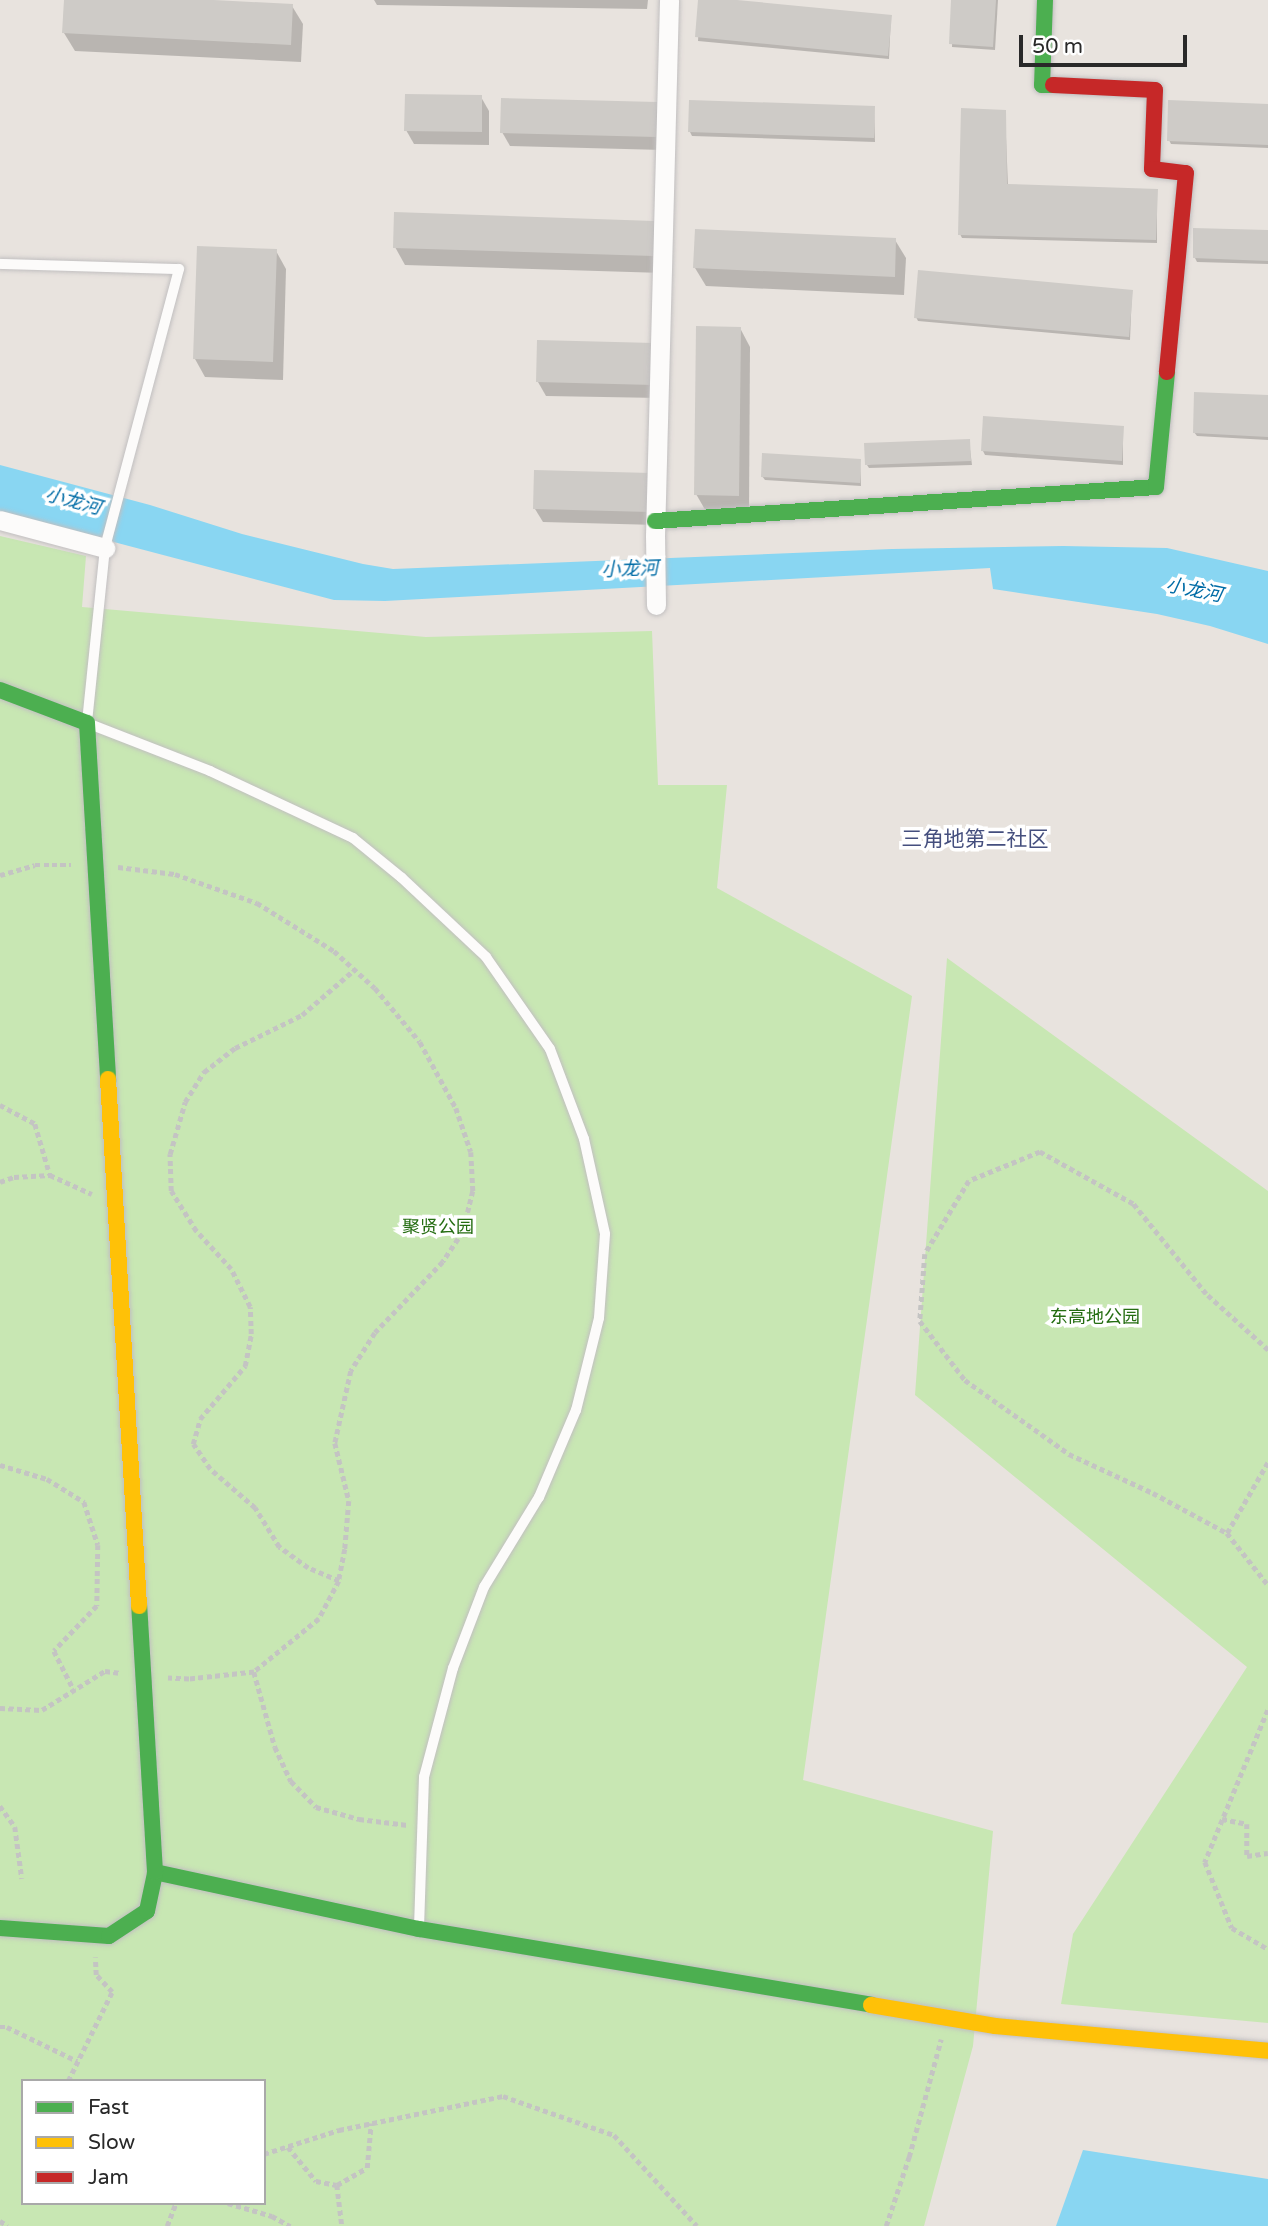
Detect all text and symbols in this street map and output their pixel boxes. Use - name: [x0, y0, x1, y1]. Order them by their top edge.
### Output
- scale bar: [1023, 21, 1191, 65]
- text: 50 m: [1032, 34, 1083, 59]
- water label: 小龙河: [43, 484, 103, 520]
- water label: 小龙河: [601, 558, 659, 582]
- water label: 小龙河: [1164, 574, 1224, 608]
- district label: 三角地第二社区: [902, 827, 1048, 853]
- park label: 聚贤公园: [402, 1216, 474, 1238]
- park label: 东高地公园: [1050, 1306, 1140, 1328]
- legend: [21, 2079, 266, 2205]
- text: Fast: [88, 2095, 129, 2120]
- text: Slow: [88, 2130, 135, 2155]
- text: Jam: [88, 2165, 129, 2190]

